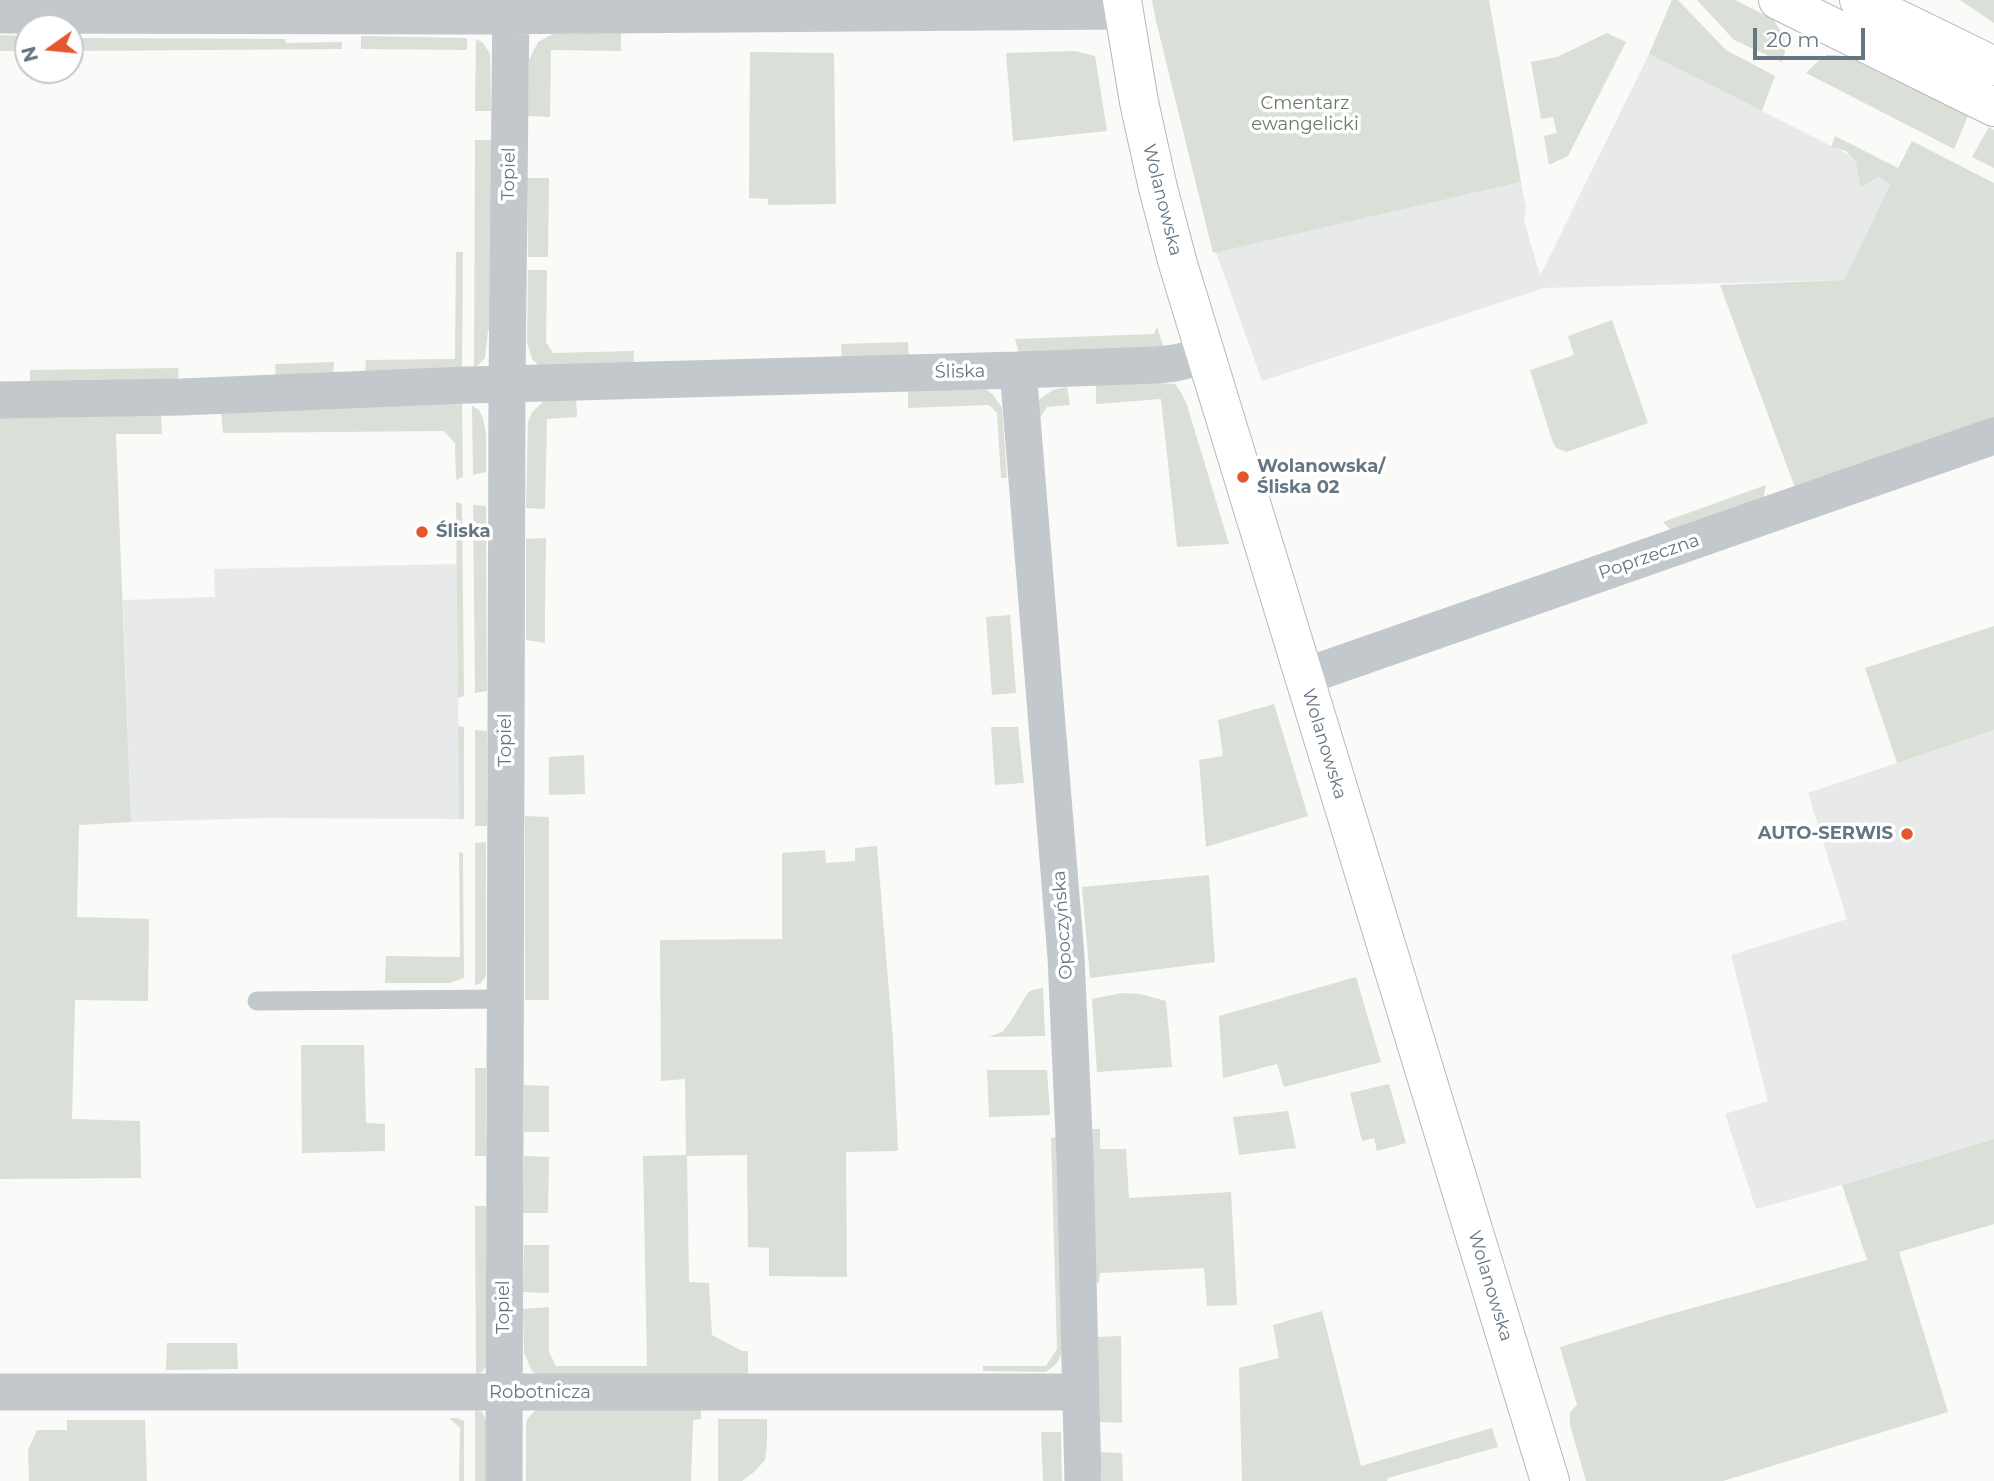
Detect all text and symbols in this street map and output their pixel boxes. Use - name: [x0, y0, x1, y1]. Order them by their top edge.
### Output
- north arrow: [14, 14, 84, 84]
- scale bar: [1756, 14, 1868, 58]
- text: 20 m: [1766, 27, 1820, 52]
- text: N: [17, 44, 43, 64]
- park label: Cmentarz ewangelicki: [1251, 93, 1359, 136]
- street label: Wolanowska: [1138, 142, 1186, 258]
- street label: Topiel: [498, 147, 520, 201]
- street label: Śliska: [934, 361, 986, 383]
- place label: Wolanowska/ Śliska 02: [1257, 456, 1385, 498]
- marker: Wolanowska/ Śliska 02: [1235, 469, 1251, 485]
- place label: Śliska: [436, 521, 491, 543]
- marker: Śliska: [414, 524, 430, 540]
- street label: Poprzeczna: [1596, 530, 1702, 584]
- street label: Wolanowska: [1297, 686, 1351, 802]
- street label: Topiel: [495, 713, 517, 767]
- place label: AUTO-SERWIS: [1758, 823, 1893, 845]
- marker: AUTO-SERWIS: [1899, 826, 1915, 842]
- street label: Opoczyńska: [1048, 870, 1078, 980]
- street label: Wolanowska: [1463, 1228, 1517, 1344]
- street label: Topiel: [493, 1280, 515, 1334]
- street label: Robotnicza: [489, 1382, 591, 1404]

